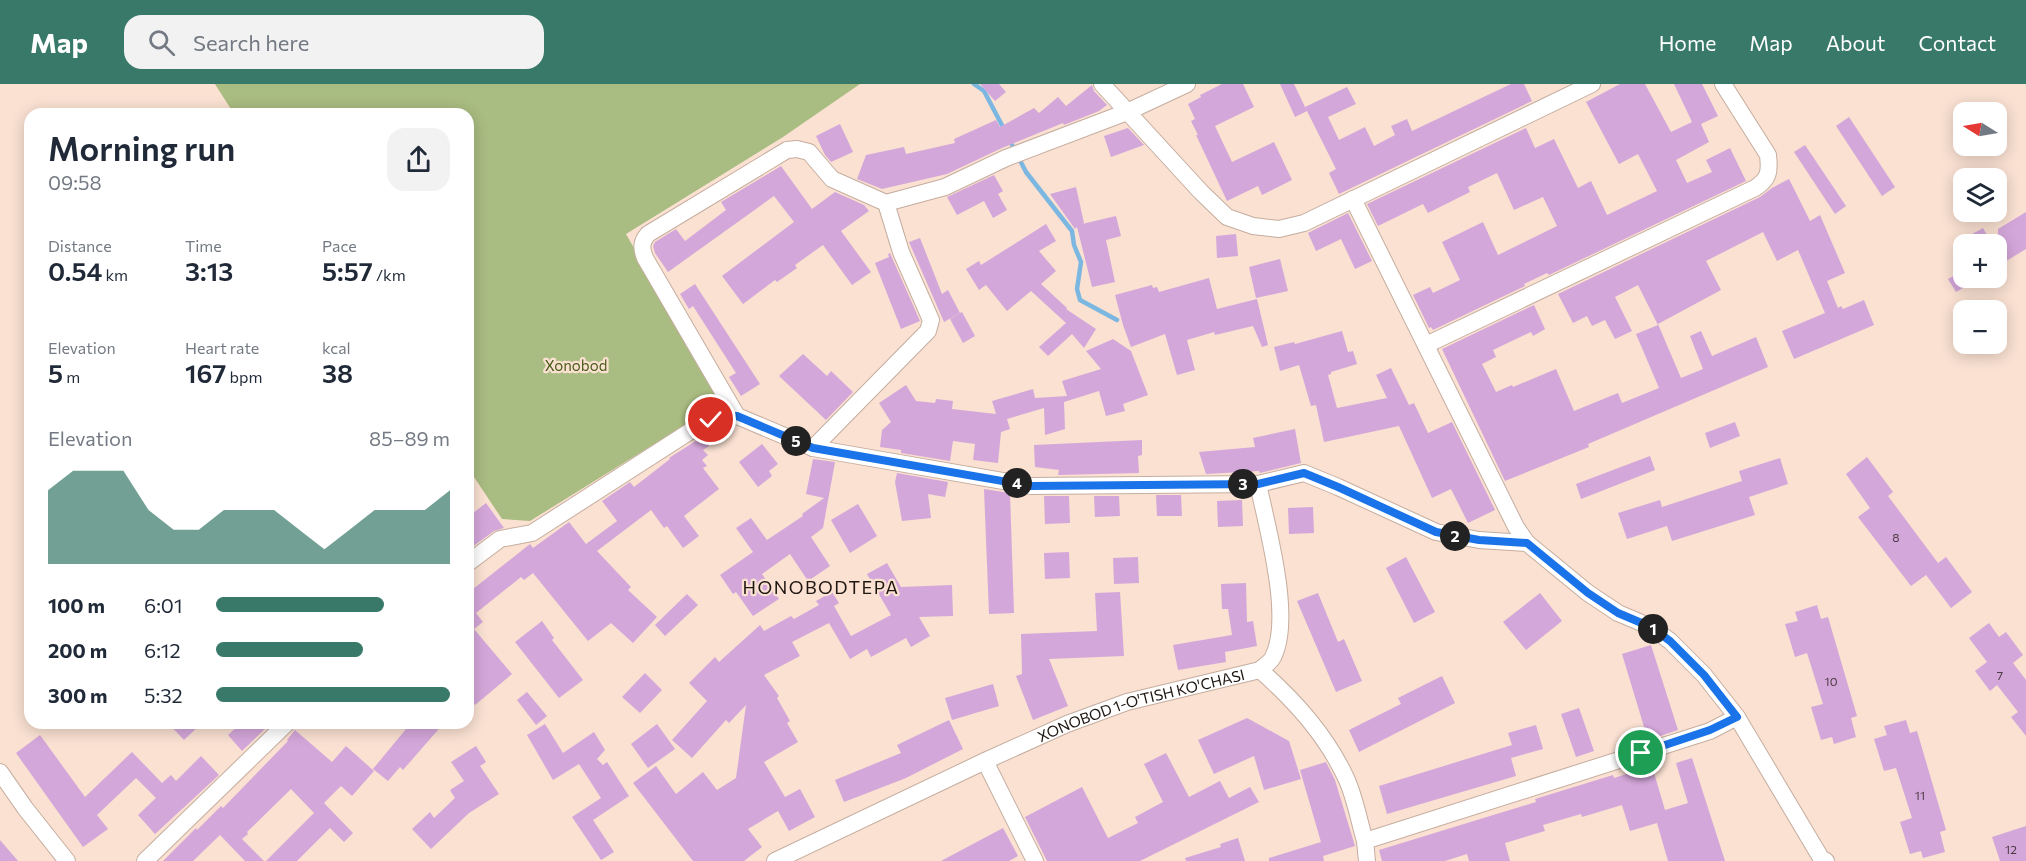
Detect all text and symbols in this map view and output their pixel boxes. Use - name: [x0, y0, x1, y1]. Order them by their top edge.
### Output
- search box: [124, 15, 544, 69]
- text: Map: [30, 25, 88, 59]
- icon: search: [145, 26, 178, 59]
- text: Search here: [193, 29, 309, 56]
- text: Home: [1659, 30, 1716, 55]
- text: Map: [1749, 30, 1793, 55]
- text: About: [1826, 30, 1885, 55]
- text: Contact: [1918, 30, 1996, 55]
- north arrow: [1953, 102, 2007, 156]
- map controls: [1953, 102, 2007, 354]
- text: Morning run: [48, 127, 235, 168]
- button: share: [387, 128, 450, 191]
- button: layers: [1953, 168, 2007, 222]
- text: 09:58: [48, 170, 102, 194]
- button: +: [1953, 234, 2007, 288]
- text: Distance: [48, 236, 112, 255]
- text: Time: [185, 236, 222, 255]
- text: Pace: [322, 236, 357, 255]
- text: 0.54: [48, 255, 102, 286]
- text: 3:13: [185, 255, 233, 286]
- text: 5:57: [322, 255, 373, 286]
- text: km: [102, 265, 128, 284]
- text: /km: [373, 265, 406, 284]
- button: −: [1953, 300, 2007, 354]
- text: Elevation: [48, 338, 116, 357]
- text: Heart rate: [185, 338, 259, 357]
- text: kcal: [322, 338, 351, 357]
- park label: Xonobod: [545, 356, 607, 374]
- text: 5: [48, 357, 63, 388]
- text: 167: [185, 357, 226, 388]
- text: 38: [322, 357, 353, 388]
- text: m: [63, 367, 80, 386]
- text: bpm: [226, 367, 262, 386]
- pin: [685, 394, 736, 445]
- icon: check: [694, 403, 727, 436]
- text: Elevation: [48, 426, 133, 450]
- text: 85–89 m: [369, 426, 450, 450]
- pin: 5: [781, 426, 811, 456]
- text: 5: [791, 431, 801, 450]
- pin: 4: [1002, 468, 1032, 498]
- pin: 3: [1228, 469, 1258, 499]
- text: 4: [1012, 473, 1022, 492]
- text: 3: [1238, 474, 1248, 493]
- pin: 2: [1440, 521, 1470, 551]
- text: 2: [1450, 526, 1460, 545]
- house number: 8: [1892, 530, 1900, 544]
- district label: HONOBODTEPA: [743, 576, 899, 598]
- text: 100 m: [48, 593, 105, 617]
- text: 6:01: [144, 593, 182, 617]
- pin: 1: [1638, 614, 1668, 644]
- text: 1: [1649, 619, 1657, 638]
- text: 200 m: [48, 638, 107, 662]
- text: 6:12: [144, 638, 181, 662]
- street label: XONOBOD 1-O'TISH KO'CHASI: [1035, 665, 1246, 745]
- house number: 7: [1997, 668, 2003, 682]
- house number: 10: [1825, 674, 1838, 688]
- text: 300 m: [48, 683, 108, 707]
- text: 5:32: [144, 683, 183, 707]
- pin: [1615, 727, 1666, 778]
- icon: arrive: [1624, 736, 1657, 769]
- house number: 11: [1915, 788, 1925, 802]
- house number: 12: [2005, 842, 2017, 856]

